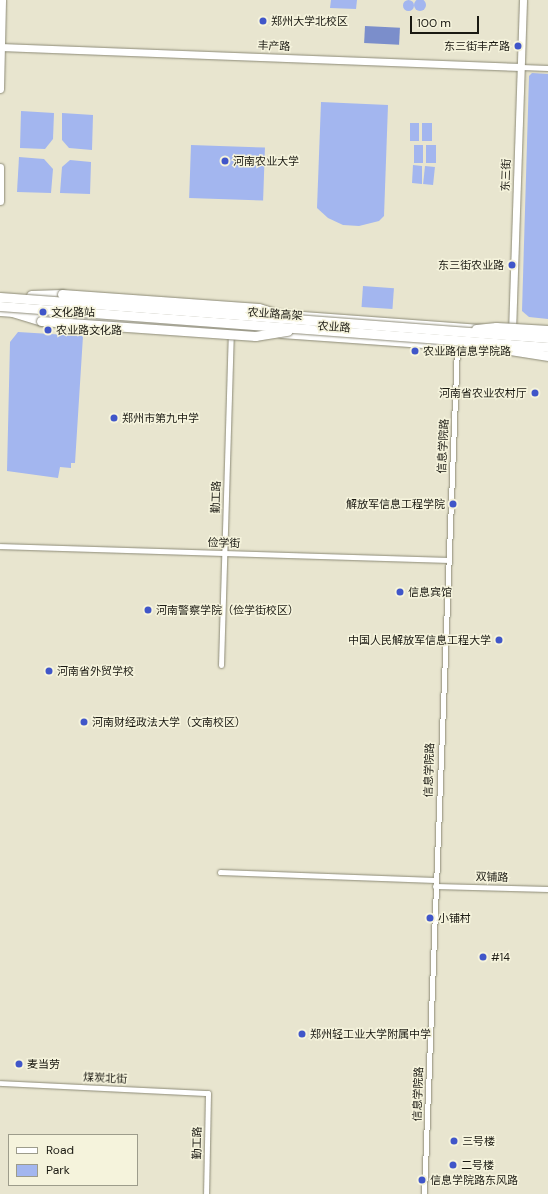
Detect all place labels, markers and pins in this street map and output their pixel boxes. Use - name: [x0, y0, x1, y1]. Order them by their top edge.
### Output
- place label: 郑州大学北校区: [271, 14, 348, 28]
- marker: 郑州大学北校区: [258, 16, 268, 26]
- place label: 东三街丰产路: [444, 39, 510, 53]
- marker: 东三街丰产路: [513, 41, 523, 51]
- place label: 河南农业大学: [233, 154, 299, 168]
- marker: 河南农业大学: [220, 156, 230, 166]
- place label: 东三街农业路: [438, 258, 504, 272]
- marker: 东三街农业路: [507, 260, 517, 270]
- place label: 文化路站: [51, 305, 95, 319]
- marker: 文化路站: [38, 307, 48, 317]
- place label: 农业路文化路: [56, 323, 122, 337]
- marker: 农业路文化路: [43, 325, 53, 335]
- place label: 农业路信息学院路: [423, 344, 511, 358]
- marker: 农业路信息学院路: [410, 346, 420, 356]
- place label: 河南省农业农村厅: [439, 386, 527, 400]
- marker: 河南省农业农村厅: [530, 388, 540, 398]
- place label: 郑州市第九中学: [122, 411, 199, 425]
- marker: 郑州市第九中学: [109, 413, 119, 423]
- place label: 解放军信息工程学院: [346, 497, 445, 511]
- marker: 解放军信息工程学院: [448, 499, 458, 509]
- place label: 信息宾馆: [408, 585, 452, 599]
- marker: 信息宾馆: [395, 587, 405, 597]
- place label: 河南警察学院（俭学街校区）: [156, 603, 299, 617]
- marker: 河南警察学院（俭学街校区）: [143, 605, 153, 615]
- place label: 中国人民解放军信息工程大学: [348, 633, 491, 647]
- marker: 中国人民解放军信息工程大学: [494, 635, 504, 645]
- place label: 河南省外贸学校: [57, 664, 134, 678]
- marker: 河南省外贸学校: [44, 666, 54, 676]
- place label: 河南财经政法大学（文南校区）: [92, 715, 246, 729]
- marker: 河南财经政法大学（文南校区）: [79, 717, 89, 727]
- place label: 小铺村: [438, 911, 471, 925]
- marker: 小铺村: [425, 913, 435, 923]
- place label: #14: [491, 950, 510, 964]
- marker: #14: [478, 952, 488, 962]
- place label: 郑州轻工业大学附属中学: [310, 1027, 431, 1041]
- marker: 郑州轻工业大学附属中学: [297, 1029, 307, 1039]
- place label: 麦当劳: [27, 1057, 60, 1071]
- marker: 麦当劳: [14, 1059, 24, 1069]
- place label: 三号楼: [462, 1134, 495, 1148]
- marker: 三号楼: [449, 1136, 459, 1146]
- place label: 二号楼: [461, 1158, 494, 1172]
- marker: 二号楼: [448, 1160, 458, 1170]
- place label: 信息学院路东风路: [430, 1173, 518, 1187]
- marker: 信息学院路东风路: [417, 1175, 427, 1185]

